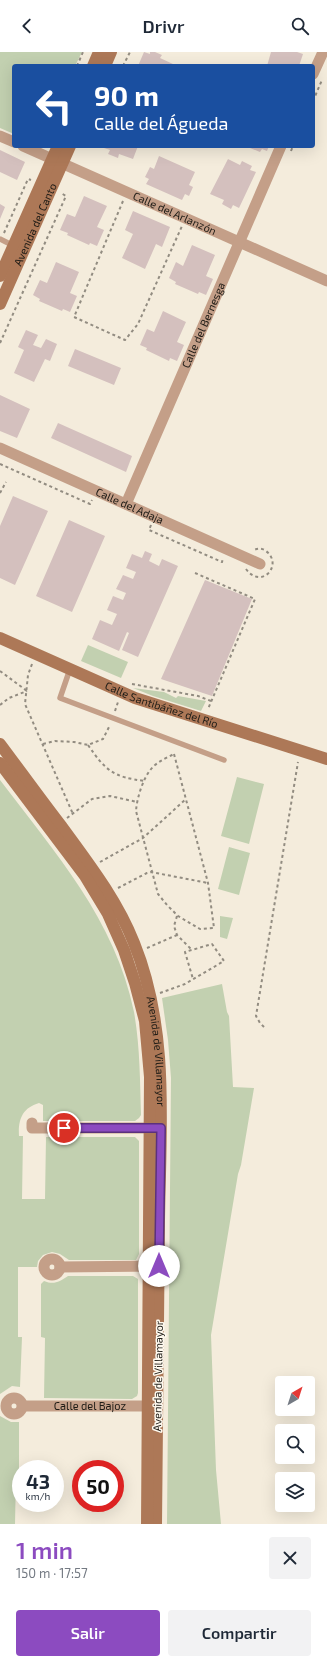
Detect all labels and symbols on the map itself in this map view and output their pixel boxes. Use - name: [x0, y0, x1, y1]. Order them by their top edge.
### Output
- street label: Avenida del Canto: [11, 181, 59, 268]
- street label: Calle del Arlanzón: [131, 189, 219, 237]
- street label: Calle del Bernesga: [179, 280, 227, 370]
- street label: Calle del Adaja: [94, 485, 166, 526]
- street label: Calle Santibáñez del Río: [103, 678, 220, 730]
- street label: Avenida de Villamayor: [145, 995, 168, 1107]
- pin: [47, 1111, 81, 1145]
- position arrow: [138, 1245, 180, 1287]
- street label: Avenida de Villamayor: [150, 1320, 165, 1431]
- north arrow: [275, 1376, 315, 1416]
- street label: Calle del Bajoz: [54, 1399, 127, 1413]
- speed limit sign: 50: [72, 1460, 124, 1512]

